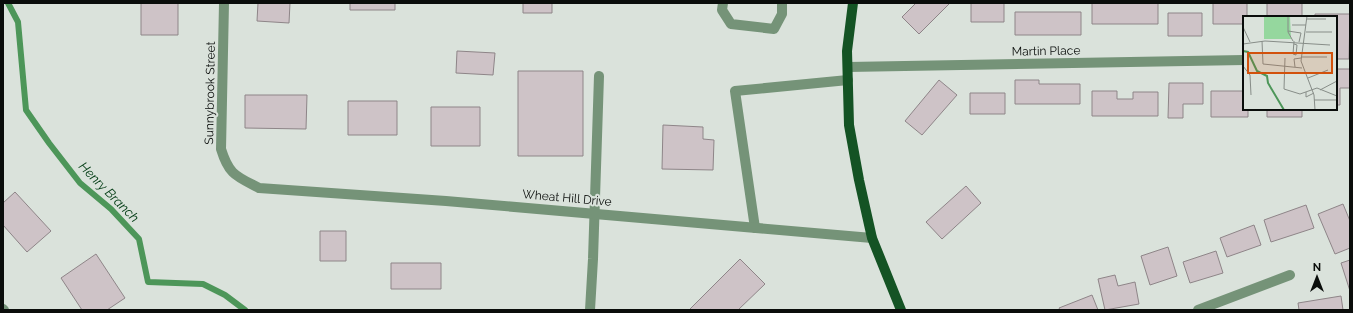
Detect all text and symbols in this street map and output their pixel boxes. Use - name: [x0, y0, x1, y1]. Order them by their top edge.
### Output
- inset map: [1243, 16, 1337, 110]
- street label: Sunnybrook Street: [202, 41, 218, 145]
- street label: Martin Place: [1012, 43, 1080, 59]
- water label: Henry Branch: [76, 159, 142, 225]
- street label: Wheat Hill Drive: [522, 187, 612, 209]
- north arrow: [1297, 257, 1337, 297]
- text: N: [1313, 261, 1321, 274]

